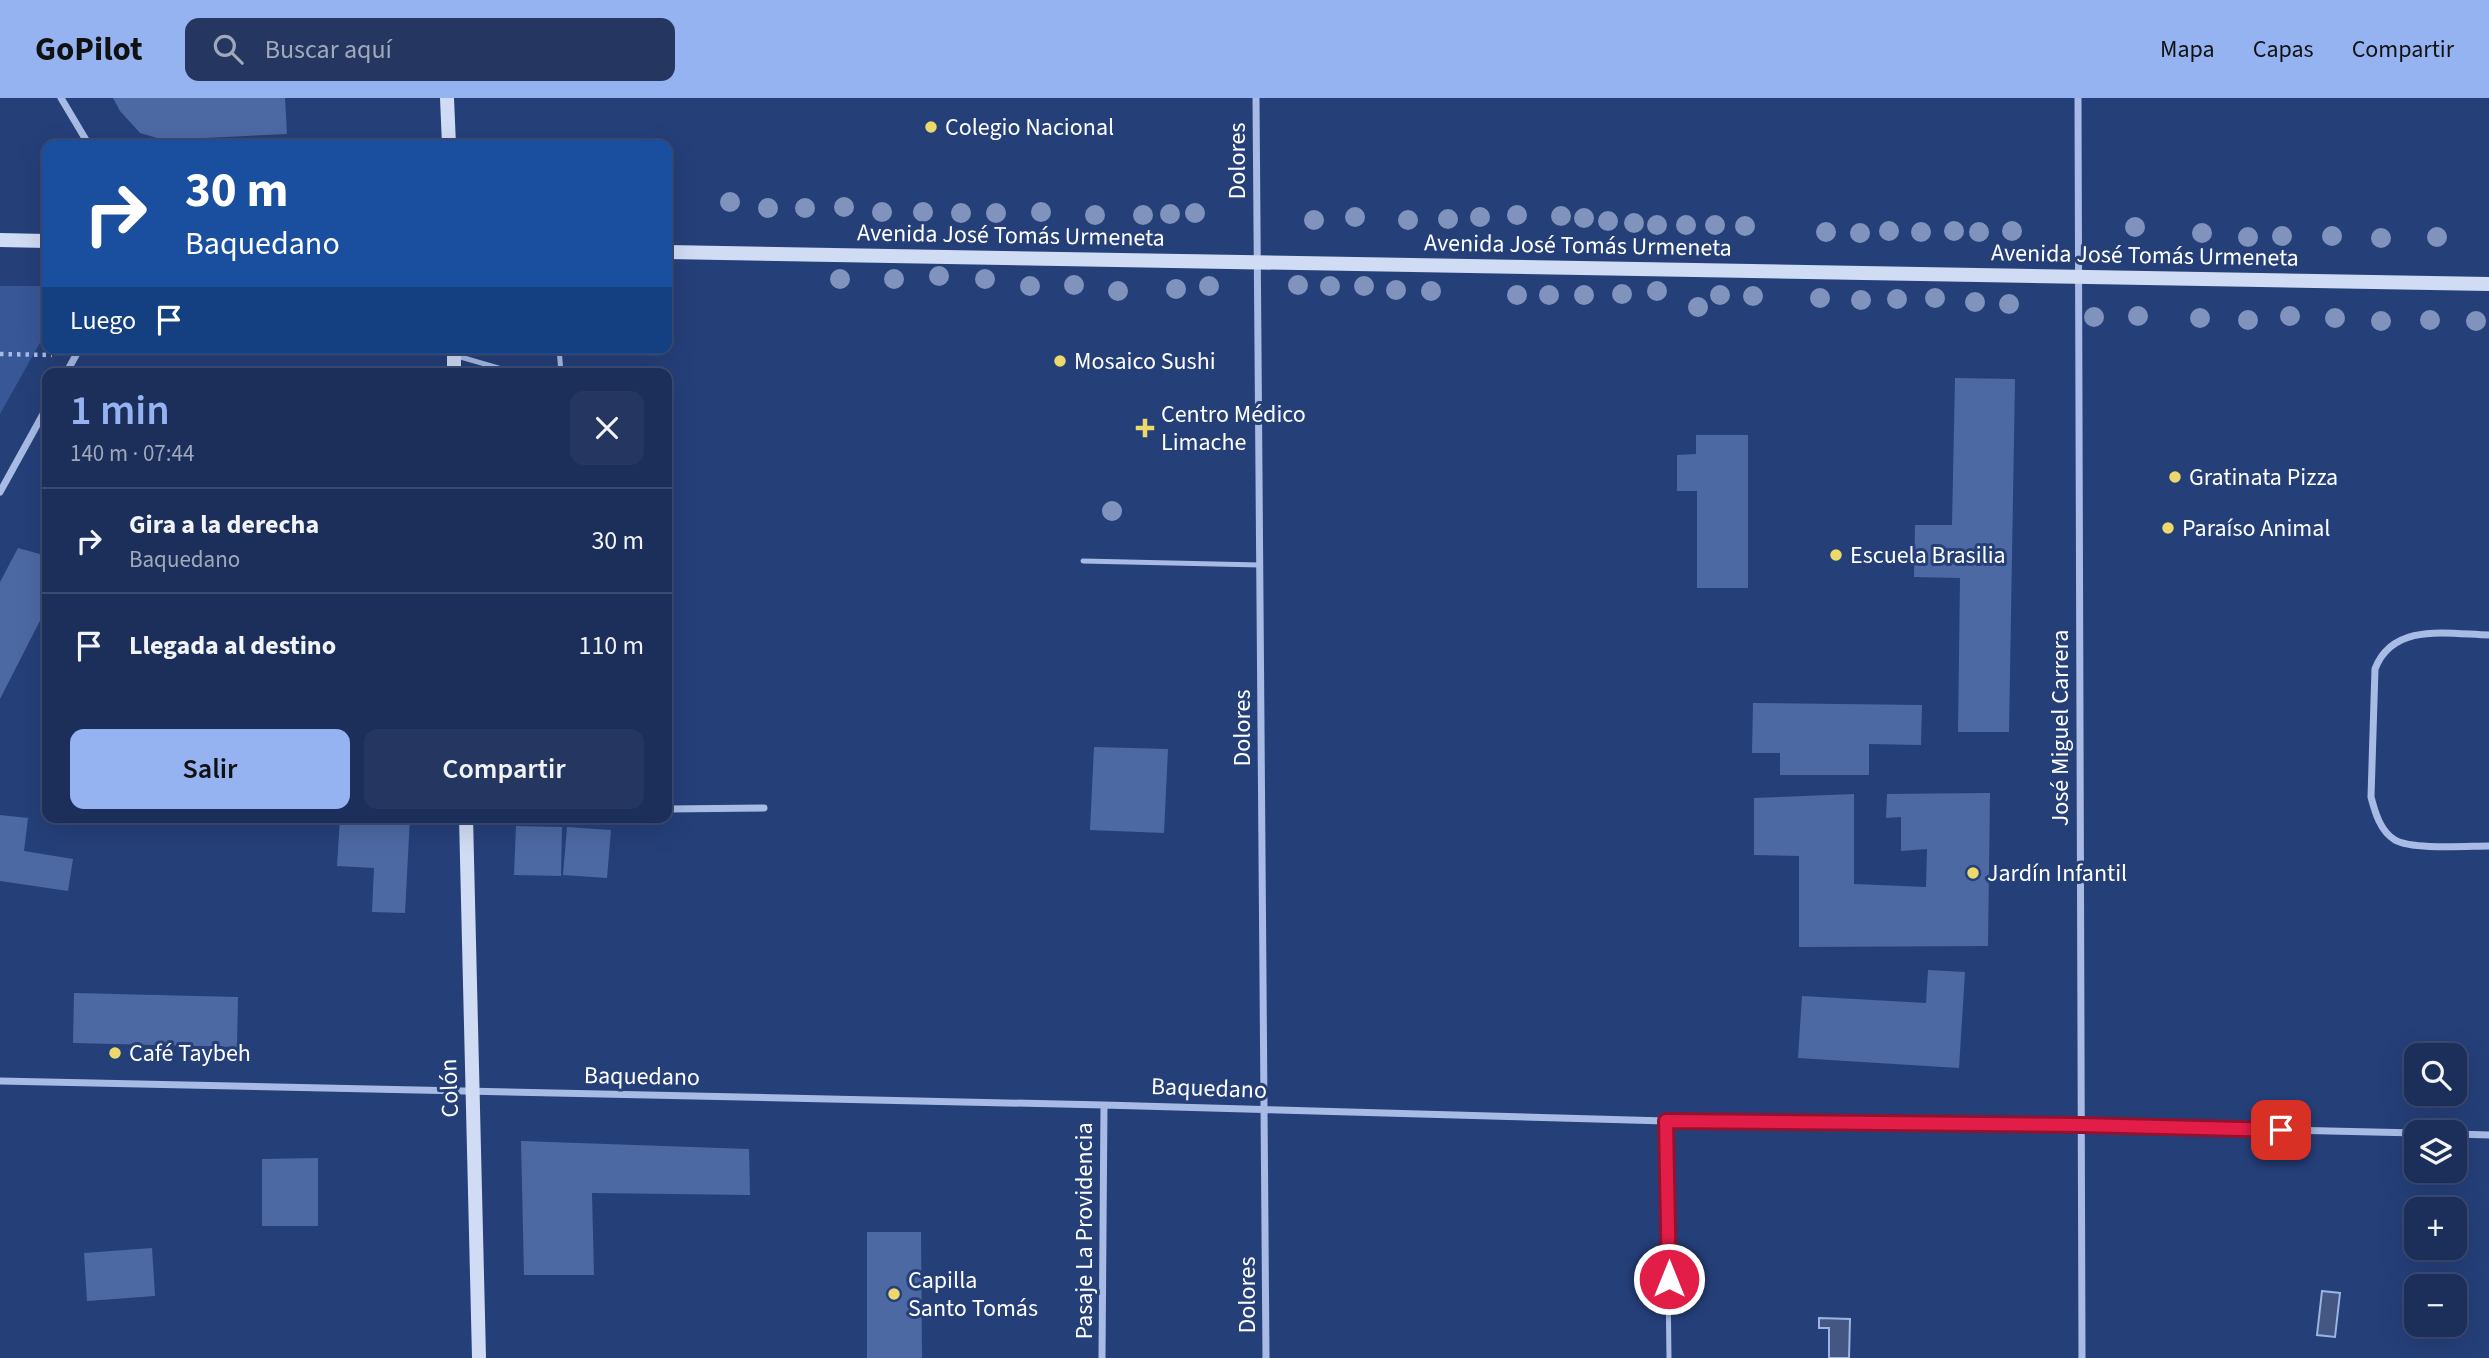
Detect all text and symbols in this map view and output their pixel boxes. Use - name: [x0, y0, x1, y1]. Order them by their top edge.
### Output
- search box: [185, 18, 675, 81]
- text: GoPilot: [35, 26, 143, 73]
- icon: search: [209, 30, 247, 68]
- text: Buscar aquí: [265, 31, 392, 68]
- text: Mapa: [2160, 32, 2215, 67]
- text: Capas: [2253, 32, 2314, 67]
- text: Compartir: [2352, 32, 2454, 67]
- place label: Colegio Nacional: [945, 110, 1114, 145]
- marker: Colegio Nacional: [923, 119, 939, 135]
- street label: Dolores: [1220, 123, 1255, 199]
- text: 30 m: [185, 156, 289, 226]
- icon: right: [70, 168, 161, 259]
- street label: Avenida José Tomás Urmeneta: [857, 215, 1165, 256]
- text: Baquedano: [185, 221, 340, 267]
- street label: Avenida José Tomás Urmeneta: [1424, 225, 1732, 266]
- street label: Avenida José Tomás Urmeneta: [1991, 235, 2299, 276]
- icon: arrive: [150, 301, 188, 339]
- text: Luego: [70, 302, 136, 339]
- place label: Mosaico Sushi: [1074, 344, 1216, 379]
- marker: Mosaico Sushi: [1052, 353, 1068, 369]
- text: 1 min: [70, 381, 170, 441]
- button: close: [570, 391, 644, 465]
- place label: Centro Médico Limache: [1161, 397, 1306, 460]
- marker: Centro Médico Limache: [1135, 418, 1155, 438]
- text: 140 m · 07:44: [70, 437, 194, 470]
- place label: Gratinata Pizza: [2189, 460, 2338, 495]
- marker: Gratinata Pizza: [2167, 469, 2183, 485]
- text: Gira a la derecha: [129, 506, 319, 543]
- place label: Paraíso Animal: [2182, 511, 2330, 546]
- marker: Paraíso Animal: [2160, 520, 2176, 536]
- icon: right: [70, 522, 108, 560]
- text: 30 m: [591, 522, 644, 559]
- place label: Escuela Brasilia: [1850, 538, 2006, 573]
- text: Baquedano: [129, 543, 240, 576]
- marker: Escuela Brasilia: [1828, 547, 1844, 563]
- icon: arrive: [70, 627, 108, 665]
- text: Llegada al destino: [129, 627, 336, 664]
- text: 110 m: [578, 627, 644, 664]
- street label: José Miguel Carrera: [2043, 630, 2078, 826]
- street label: Dolores: [1225, 690, 1260, 766]
- button: Salir: [70, 729, 350, 809]
- button: Compartir: [364, 729, 644, 809]
- place label: Jardín Infantil: [1987, 856, 2127, 891]
- marker: Jardín Infantil: [1965, 865, 1981, 881]
- place label: Café Taybeh: [129, 1036, 251, 1071]
- map controls: [2404, 1043, 2467, 1337]
- button: search: [2404, 1043, 2467, 1106]
- marker: Café Taybeh: [107, 1045, 123, 1061]
- street label: Colón: [431, 1058, 468, 1118]
- street label: Baquedano: [584, 1058, 700, 1095]
- street label: Baquedano: [1150, 1069, 1268, 1108]
- pin: [2251, 1100, 2311, 1160]
- icon: arrive: [2262, 1111, 2300, 1149]
- button: layers: [2404, 1120, 2467, 1183]
- street label: Pasaje La Providencia: [1067, 1123, 1102, 1340]
- button: +: [2404, 1197, 2467, 1260]
- position arrow: [1632, 1242, 1706, 1316]
- street label: Dolores: [1230, 1257, 1265, 1333]
- place label: Capilla Santo Tomás: [908, 1263, 1038, 1326]
- button: −: [2404, 1274, 2467, 1337]
- marker: Capilla Santo Tomás: [886, 1286, 902, 1302]

